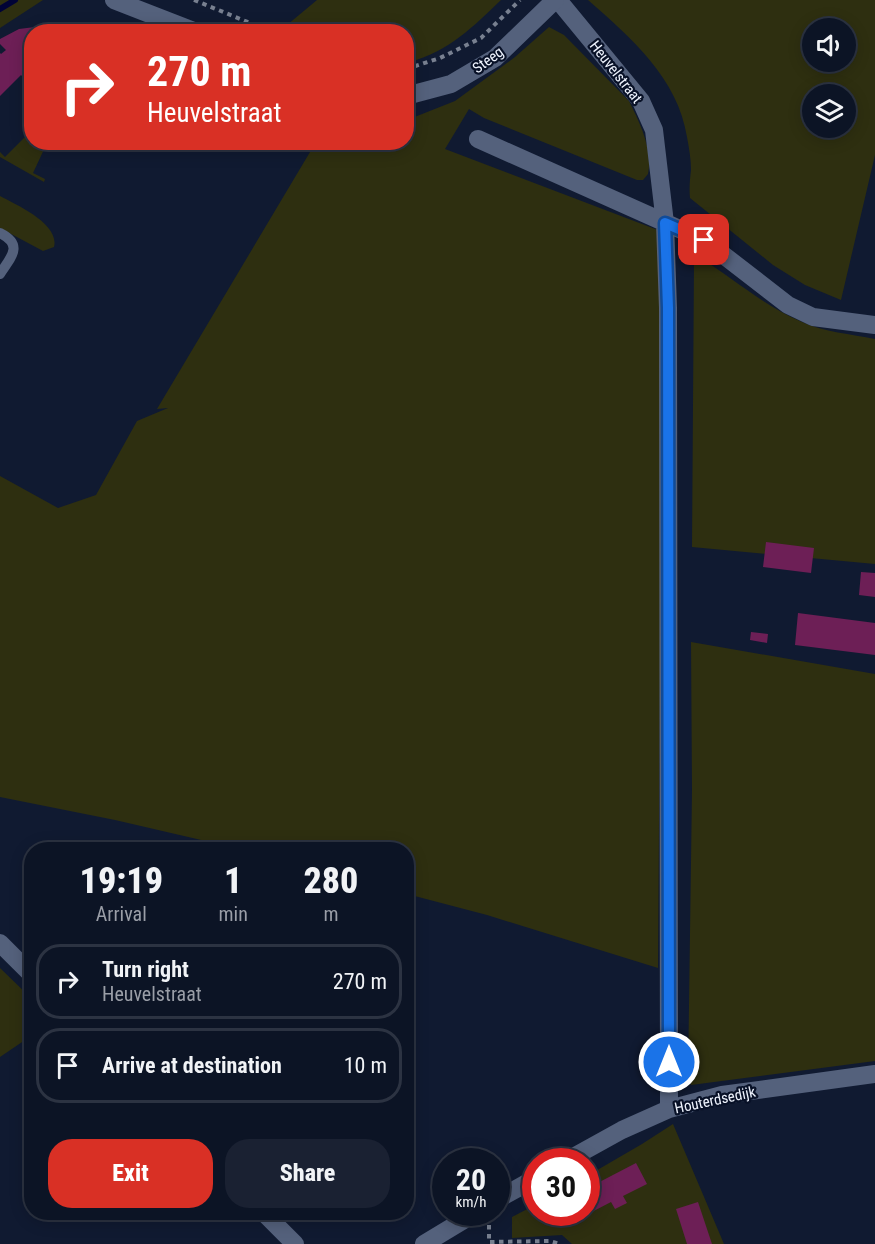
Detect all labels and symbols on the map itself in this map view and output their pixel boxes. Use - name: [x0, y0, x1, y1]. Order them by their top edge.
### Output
- street label: Heuvelstraat: [586, 37, 646, 107]
- street label: Steeg: [469, 43, 507, 77]
- pin: [678, 214, 729, 265]
- position arrow: [637, 1030, 701, 1094]
- street label: Houterdsedijk: [673, 1083, 757, 1117]
- speed limit sign: 30: [522, 1148, 600, 1226]

